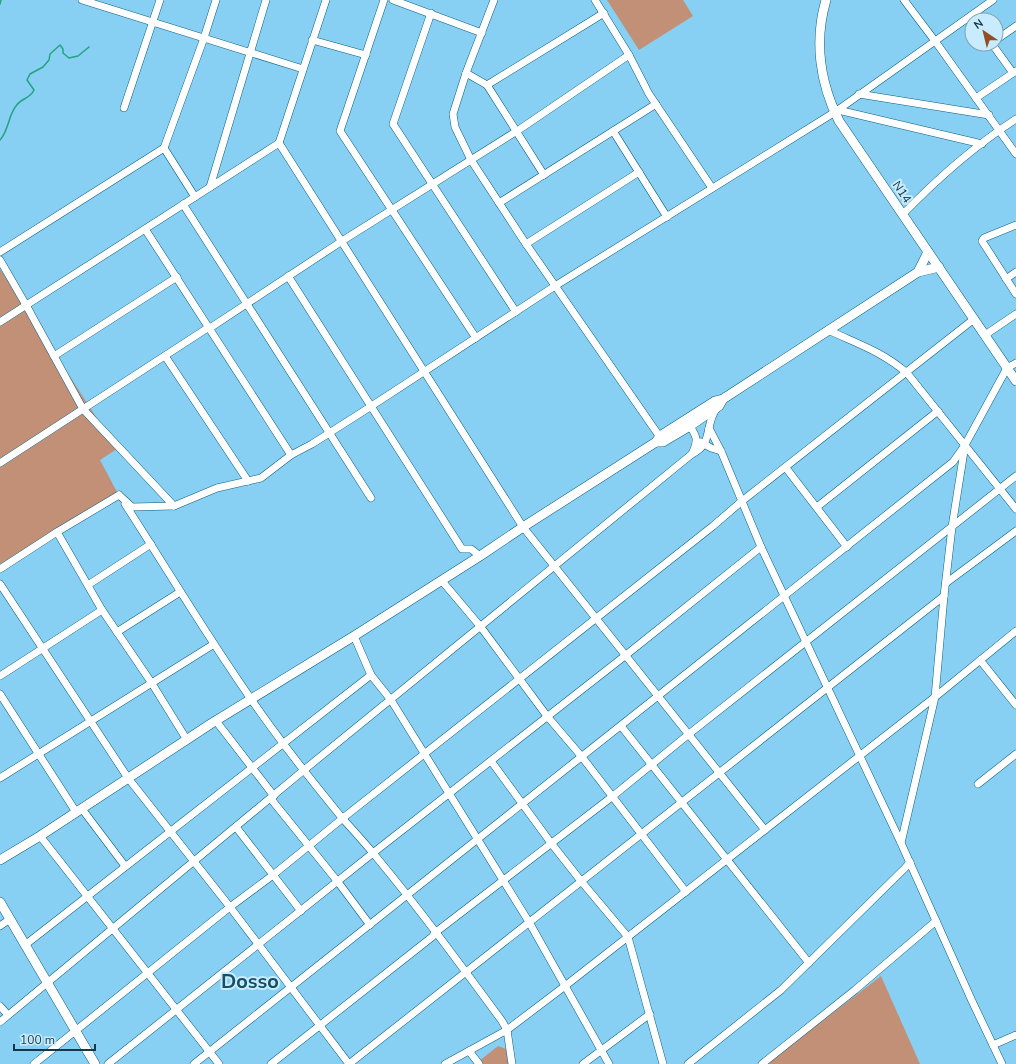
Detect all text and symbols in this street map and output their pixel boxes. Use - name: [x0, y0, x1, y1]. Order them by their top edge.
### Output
- north arrow: [964, 12, 1004, 52]
- text: N: [971, 16, 986, 33]
- street label: N14: [889, 178, 915, 206]
- district label: Dosso: [221, 968, 279, 995]
- scale bar: [14, 1026, 95, 1052]
- text: 100 m: [20, 1032, 55, 1048]

